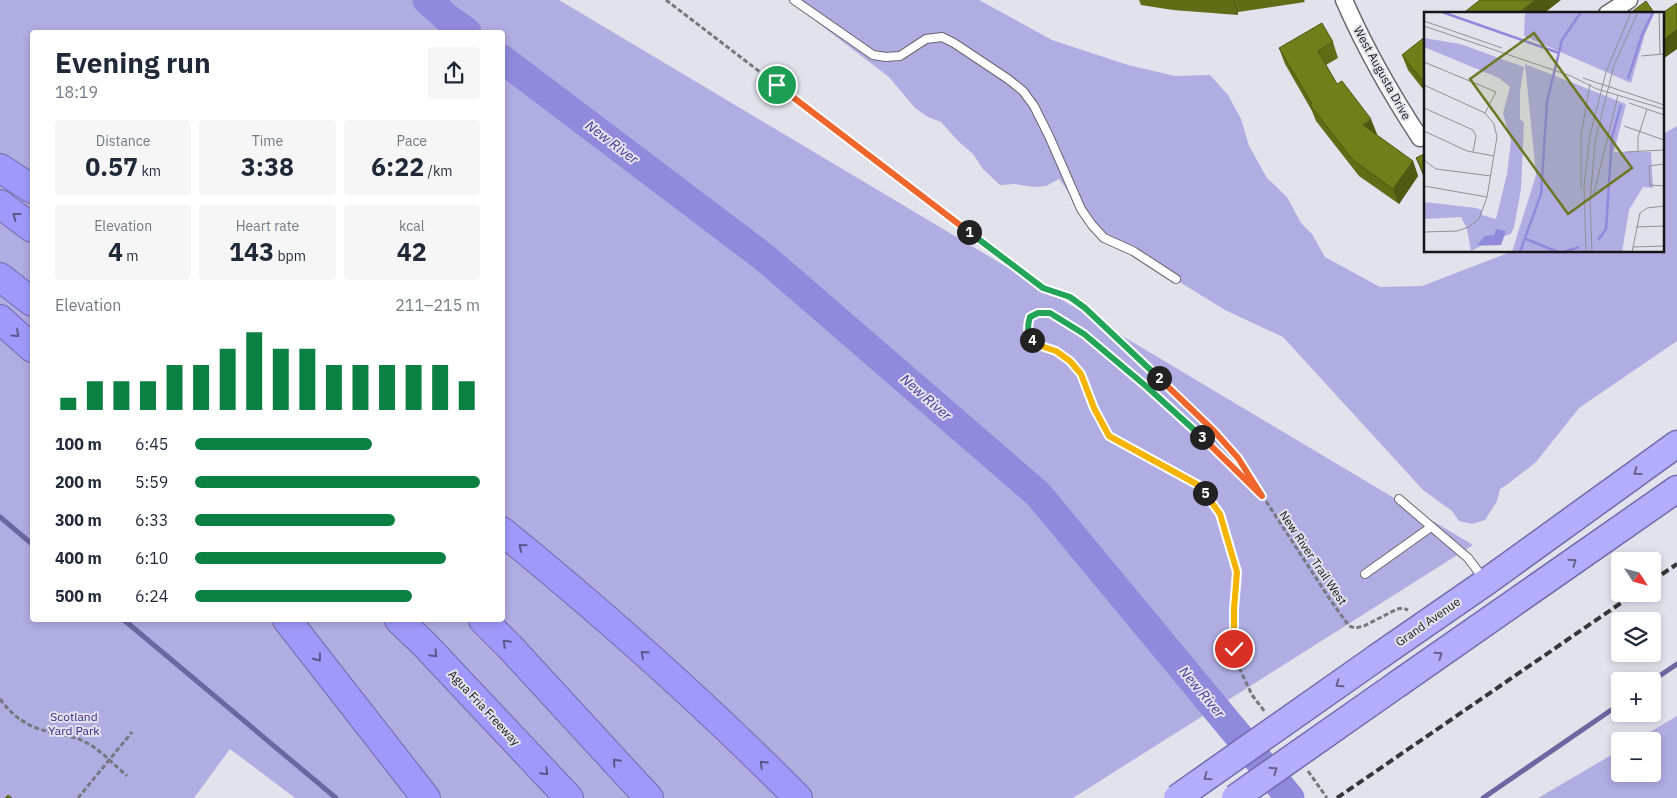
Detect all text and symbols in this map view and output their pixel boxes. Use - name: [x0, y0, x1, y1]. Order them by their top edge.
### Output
- inset map: [1424, 12, 1664, 252]
- street label: West Augusta Drive: [1351, 23, 1415, 122]
- text: Evening run: [55, 44, 211, 81]
- button: share: [428, 47, 480, 99]
- pin: [756, 64, 798, 106]
- icon: arrive: [763, 71, 791, 99]
- text: 18:19: [55, 82, 98, 102]
- water label: New River: [582, 116, 643, 168]
- text: Distance: [96, 132, 150, 150]
- text: Time: [252, 132, 283, 150]
- text: Pace: [397, 132, 427, 150]
- text: 0.57: [85, 150, 138, 183]
- text: 3:38: [241, 150, 294, 183]
- text: 6:22: [371, 150, 424, 183]
- text: km: [138, 162, 161, 180]
- text: /km: [424, 162, 453, 180]
- one-way arrow: [12, 213, 22, 222]
- text: Elevation: [94, 217, 152, 235]
- text: Heart rate: [236, 217, 299, 235]
- text: kcal: [399, 217, 425, 235]
- pin: 1: [956, 220, 982, 244]
- text: 1: [965, 223, 974, 241]
- text: 4: [108, 235, 123, 268]
- text: 143: [229, 235, 274, 268]
- text: 42: [397, 235, 427, 268]
- text: m: [123, 247, 138, 265]
- text: bpm: [274, 247, 306, 265]
- text: Elevation: [55, 295, 121, 315]
- text: 211–215 m: [395, 295, 480, 315]
- one-way arrow: [11, 328, 20, 337]
- pin: 4: [1020, 328, 1044, 352]
- text: 4: [1028, 331, 1037, 349]
- pin: 2: [1146, 366, 1172, 390]
- text: 2: [1155, 369, 1164, 387]
- water label: New River: [897, 370, 956, 425]
- pin: 3: [1190, 424, 1214, 450]
- text: 3: [1198, 428, 1207, 446]
- text: 100 m: [55, 434, 102, 454]
- text: 6:45: [135, 434, 168, 454]
- one-way arrow: [1634, 466, 1643, 475]
- text: 200 m: [55, 472, 102, 492]
- text: 5:59: [135, 472, 168, 492]
- pin: 5: [1192, 480, 1218, 506]
- text: 5: [1201, 484, 1210, 502]
- street label: New River Trail West: [1276, 508, 1351, 608]
- text: 300 m: [55, 510, 102, 530]
- text: 6:33: [135, 510, 168, 530]
- one-way arrow: [518, 543, 527, 552]
- text: 400 m: [55, 548, 102, 568]
- text: 6:10: [135, 548, 168, 568]
- north arrow: [1611, 552, 1661, 602]
- map controls: [1611, 552, 1661, 782]
- one-way arrow: [1567, 559, 1576, 568]
- text: 500 m: [55, 586, 102, 606]
- text: 6:24: [135, 586, 168, 606]
- street label: Grand Avenue: [1392, 593, 1463, 649]
- button: layers: [1611, 612, 1661, 662]
- pin: [1213, 628, 1255, 670]
- icon: check: [1220, 635, 1248, 663]
- one-way arrow: [503, 640, 512, 649]
- one-way arrow: [428, 648, 437, 657]
- one-way arrow: [640, 650, 649, 659]
- one-way arrow: [312, 652, 320, 661]
- one-way arrow: [1433, 652, 1443, 661]
- water label: New River: [1175, 663, 1229, 722]
- street label: Agua Fria Freeway: [445, 667, 523, 749]
- button: +: [1611, 672, 1661, 722]
- one-way arrow: [1336, 678, 1345, 687]
- park label: Scotland Yard Park: [48, 709, 100, 738]
- button: −: [1611, 732, 1661, 782]
- one-way arrow: [613, 759, 622, 768]
- one-way arrow: [760, 761, 769, 770]
- one-way arrow: [539, 767, 548, 776]
- one-way arrow: [1269, 767, 1278, 776]
- one-way arrow: [1203, 771, 1212, 780]

